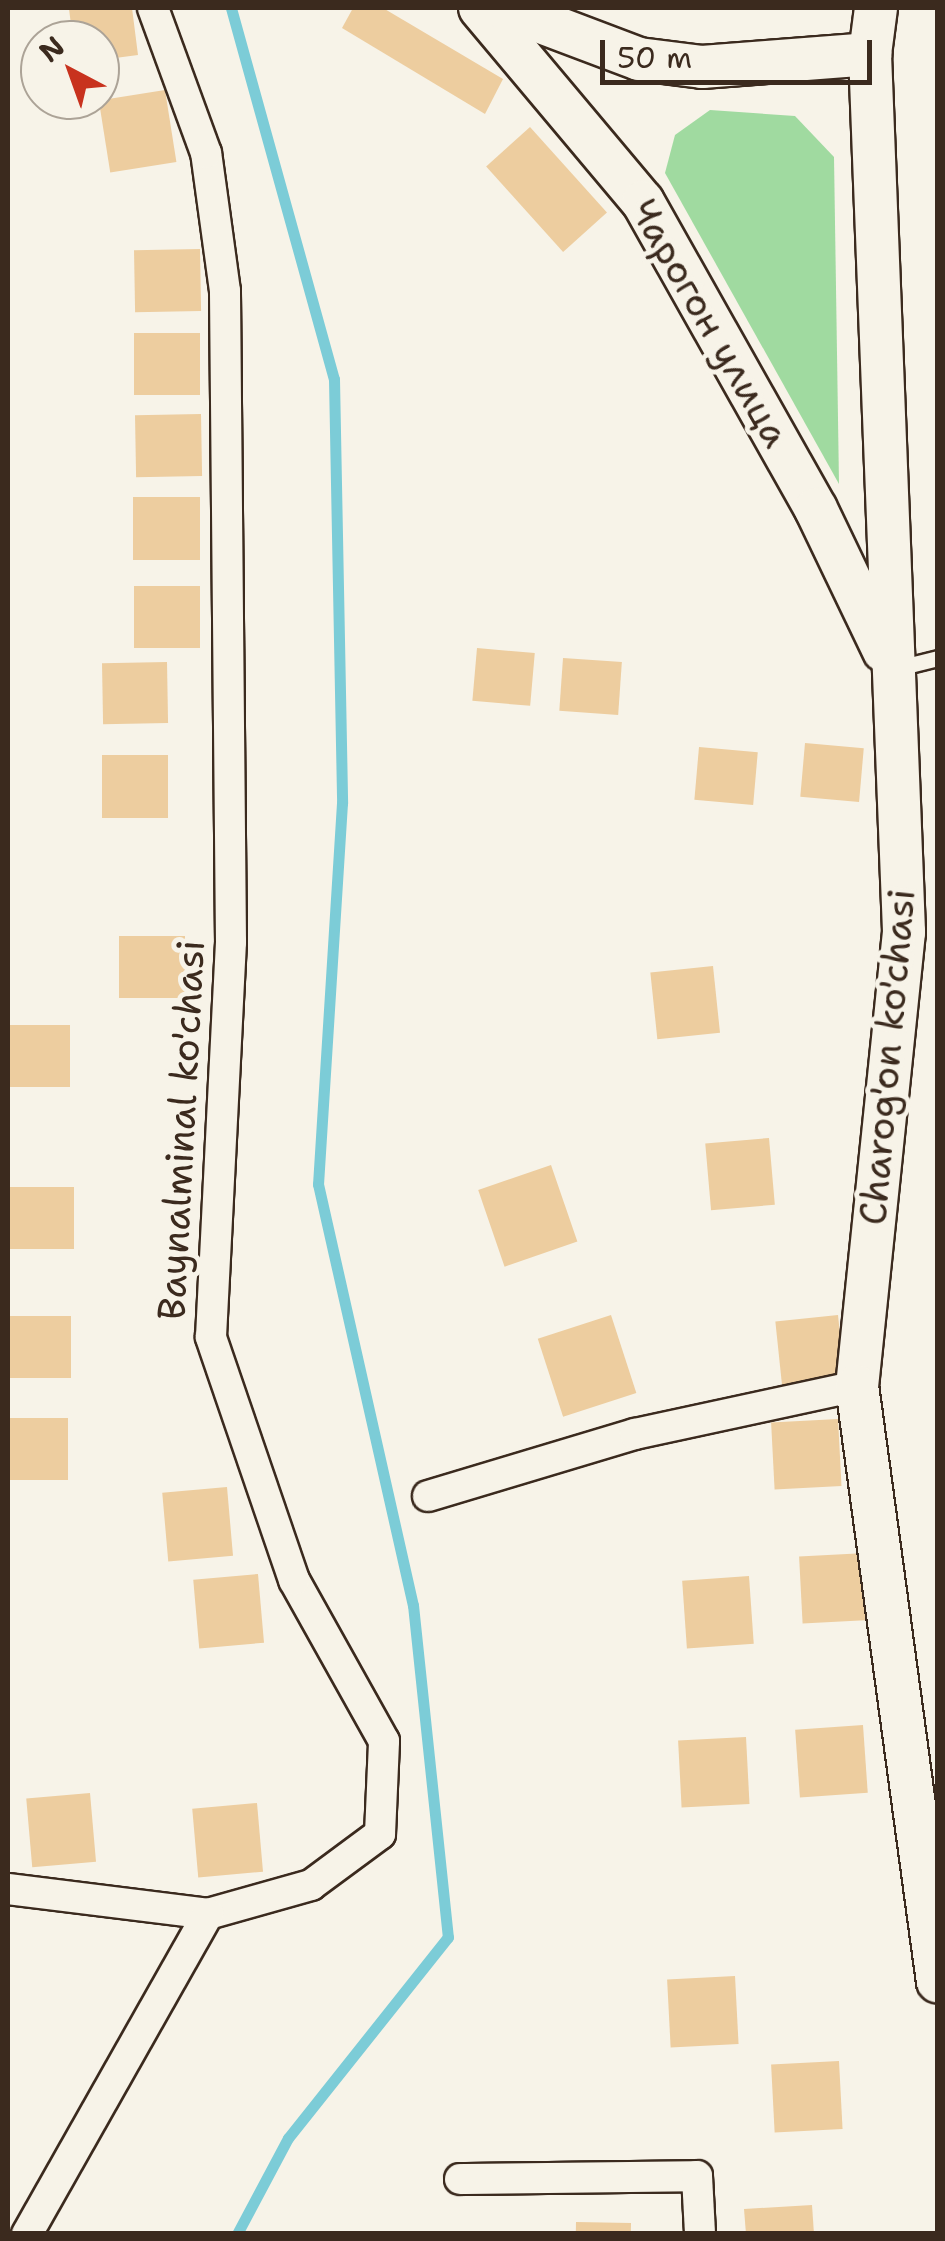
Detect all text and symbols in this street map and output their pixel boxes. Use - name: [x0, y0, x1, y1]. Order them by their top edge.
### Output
- north arrow: [20, 20, 120, 120]
- scale bar: [605, 20, 878, 82]
- text: N: [31, 27, 72, 70]
- text: 50 m: [617, 37, 692, 78]
- street label: Чарогон улица: [621, 191, 799, 455]
- street label: Charog'on ko'chasi: [850, 887, 924, 1227]
- street label: Baynalminal ko'chasi: [148, 939, 214, 1321]

